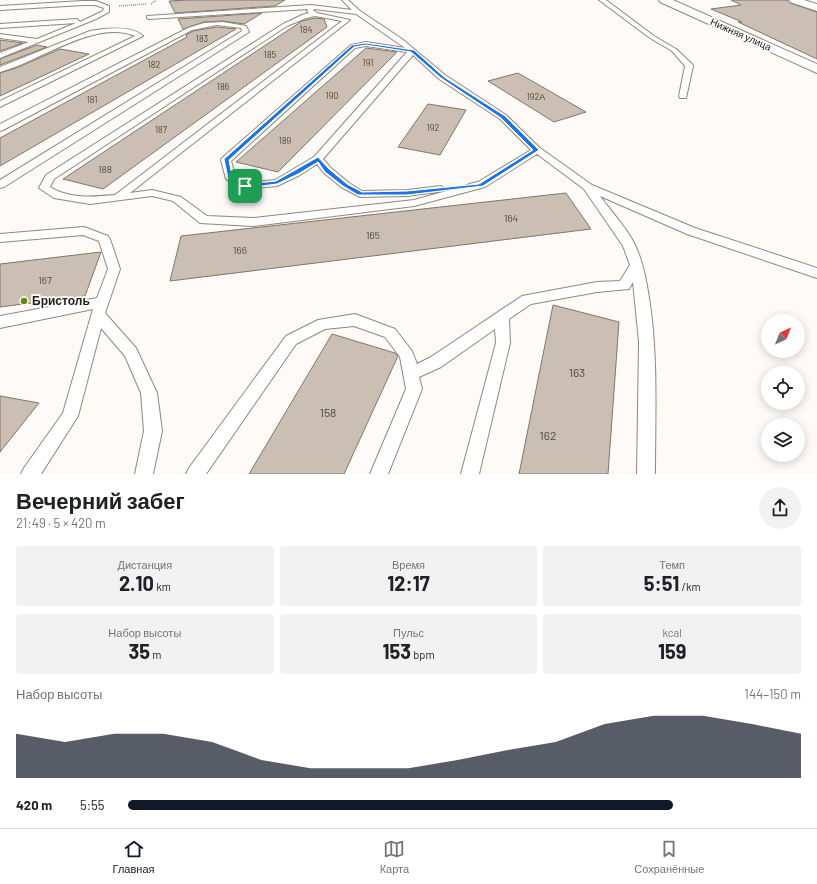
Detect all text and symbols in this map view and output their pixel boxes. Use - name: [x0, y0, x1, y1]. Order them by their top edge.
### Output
- street label: Нижняя улица: [709, 15, 774, 53]
- house number: 184: [300, 24, 312, 35]
- house number: 183: [196, 33, 209, 44]
- house number: 185: [264, 49, 277, 60]
- house number: 191: [363, 57, 373, 68]
- house number: 182: [148, 59, 161, 70]
- house number: 186: [217, 81, 230, 92]
- house number: 190: [326, 90, 338, 101]
- house number: 192А: [527, 91, 545, 102]
- house number: 181: [87, 94, 97, 105]
- house number: 192: [427, 122, 440, 133]
- house number: 187: [155, 124, 168, 135]
- house number: 189: [279, 135, 292, 146]
- house number: 188: [98, 163, 112, 175]
- pin: [228, 169, 262, 203]
- icon: arrive: [234, 175, 256, 197]
- house number: 164: [504, 212, 518, 224]
- house number: 165: [366, 229, 380, 241]
- house number: 166: [233, 244, 247, 256]
- house number: 167: [38, 274, 52, 286]
- place label: Бристоль: [32, 293, 90, 308]
- marker: Бристоль: [19, 296, 29, 306]
- north arrow: [761, 314, 805, 358]
- map controls: [761, 314, 805, 462]
- house number: 163: [569, 365, 585, 379]
- button: locate: [761, 366, 805, 410]
- house number: 158: [320, 405, 336, 419]
- button: layers: [761, 418, 805, 462]
- house number: 162: [540, 428, 556, 442]
- text: Вечерний забег: [16, 487, 185, 513]
- button: share: [759, 487, 801, 529]
- text: 21:49 · 5 × 420 m: [16, 515, 106, 531]
- text: Дистанция: [118, 558, 172, 571]
- text: Время: [392, 558, 425, 571]
- text: Темп: [659, 558, 685, 571]
- text: 2.10: [119, 571, 154, 595]
- text: 12:17: [387, 571, 430, 595]
- text: 5:51: [644, 571, 679, 595]
- text: km: [154, 580, 171, 593]
- text: /km: [679, 580, 701, 593]
- text: Набор высоты: [108, 626, 181, 639]
- text: Пульс: [393, 626, 424, 639]
- text: kcal: [663, 626, 682, 639]
- text: 35: [128, 639, 150, 663]
- text: 153: [382, 639, 411, 663]
- text: 159: [658, 639, 686, 663]
- text: m: [150, 648, 161, 661]
- text: bpm: [411, 648, 435, 661]
- text: Набор высоты: [16, 686, 102, 702]
- text: 144–150 m: [744, 686, 801, 702]
- text: 420 m: [16, 797, 52, 813]
- text: 5:55: [80, 797, 104, 813]
- tab: Главная: [113, 838, 154, 875]
- tab: Карта: [380, 838, 409, 875]
- tab: Сохранённые: [634, 838, 704, 875]

